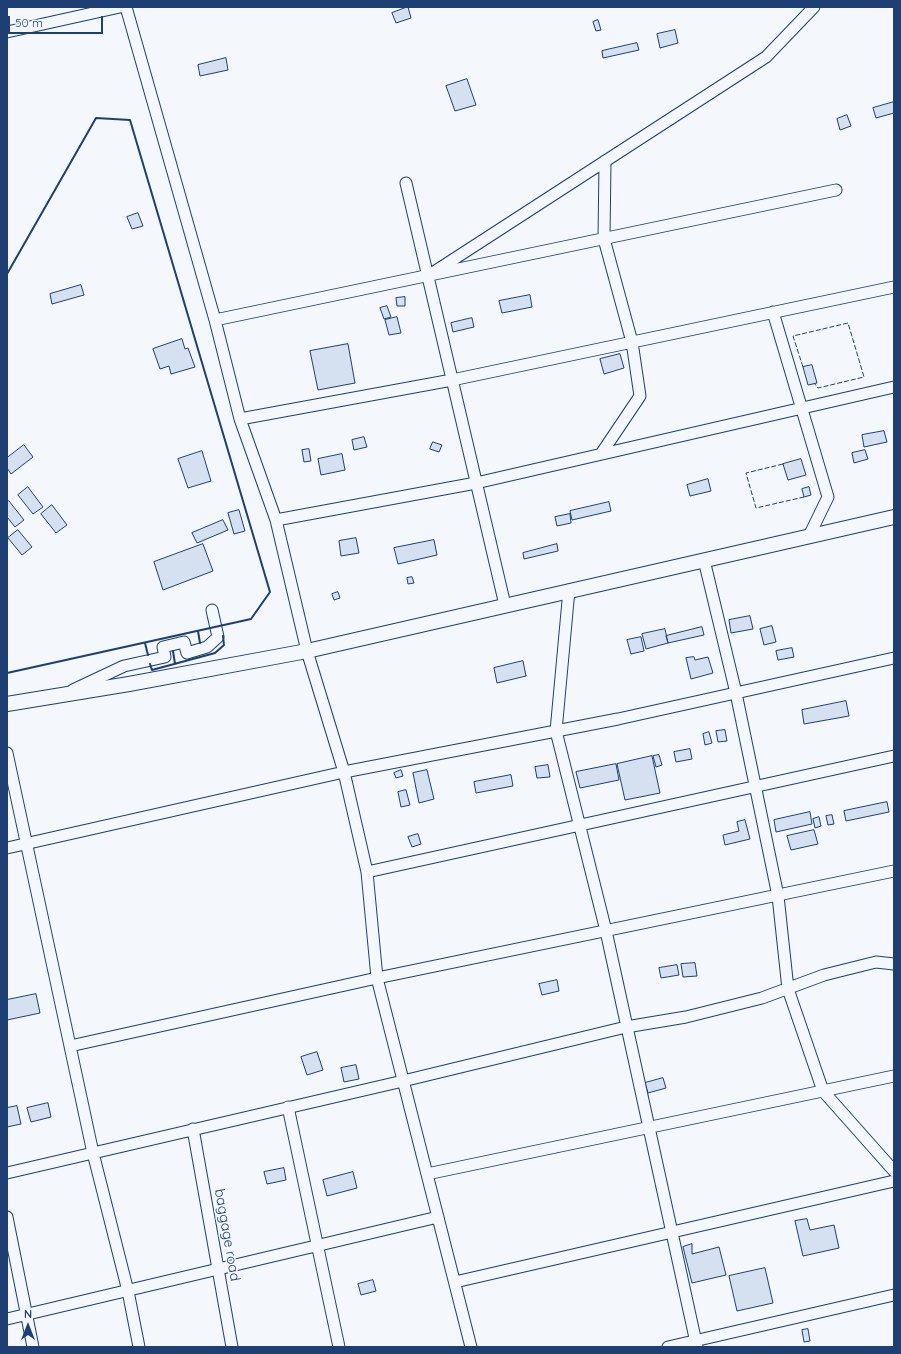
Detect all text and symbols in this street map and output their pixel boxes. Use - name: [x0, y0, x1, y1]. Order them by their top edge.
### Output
- scale bar: [10, 8, 105, 34]
- text: 50 m: [15, 15, 43, 30]
- street label: baggage road: [211, 1187, 243, 1283]
- north arrow: [8, 1306, 48, 1346]
- text: N: [24, 1307, 32, 1321]

